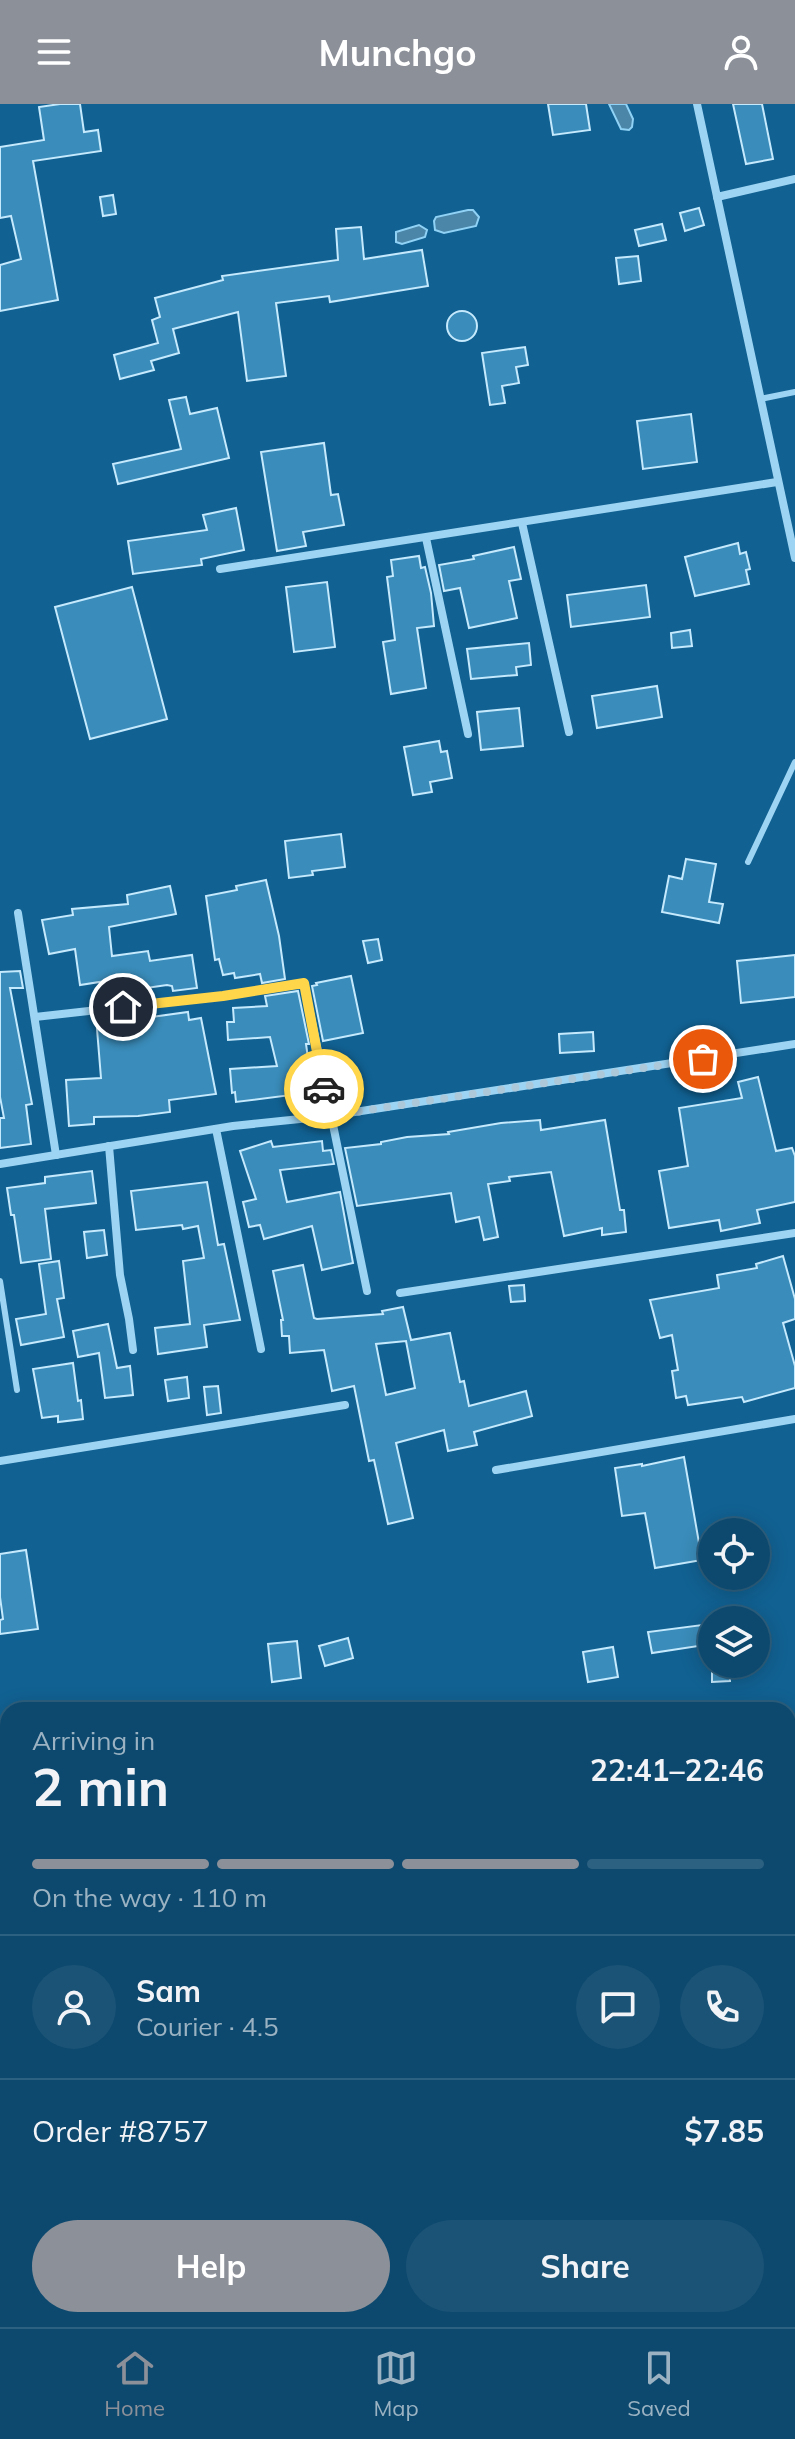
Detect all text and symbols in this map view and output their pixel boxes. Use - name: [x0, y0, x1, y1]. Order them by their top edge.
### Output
- icon: menu: [32, 30, 76, 74]
- text: Munchgo: [318, 30, 477, 75]
- icon: person: [719, 30, 763, 74]
- pin: [89, 973, 157, 1041]
- icon: home: [101, 985, 145, 1029]
- pin: [669, 1025, 737, 1093]
- icon: bag: [681, 1037, 725, 1081]
- courier: [284, 1049, 364, 1129]
- icon: car: [302, 1067, 346, 1111]
- map controls: [698, 1518, 770, 1678]
- button: locate: [698, 1518, 770, 1590]
- button: layers: [698, 1606, 770, 1678]
- text: Arriving in: [32, 1724, 155, 1757]
- text: 22:41–22:46: [590, 1751, 764, 1789]
- text: 2 min: [32, 1754, 169, 1819]
- text: On the way · 110 m: [32, 1881, 267, 1914]
- button: person: [32, 1965, 116, 2049]
- button: chat: [576, 1965, 660, 2049]
- button: phone: [680, 1965, 764, 2049]
- text: Sam: [136, 1972, 201, 2010]
- text: Courier · 4.5: [136, 2010, 279, 2043]
- text: Order #8757: [32, 2112, 209, 2150]
- text: $7.85: [685, 2112, 764, 2150]
- button: Help: [32, 2220, 390, 2312]
- button: Share: [406, 2220, 764, 2312]
- tab: Home: [104, 2346, 165, 2422]
- tab: Map: [373, 2346, 419, 2422]
- tab: Saved: [627, 2346, 691, 2422]

